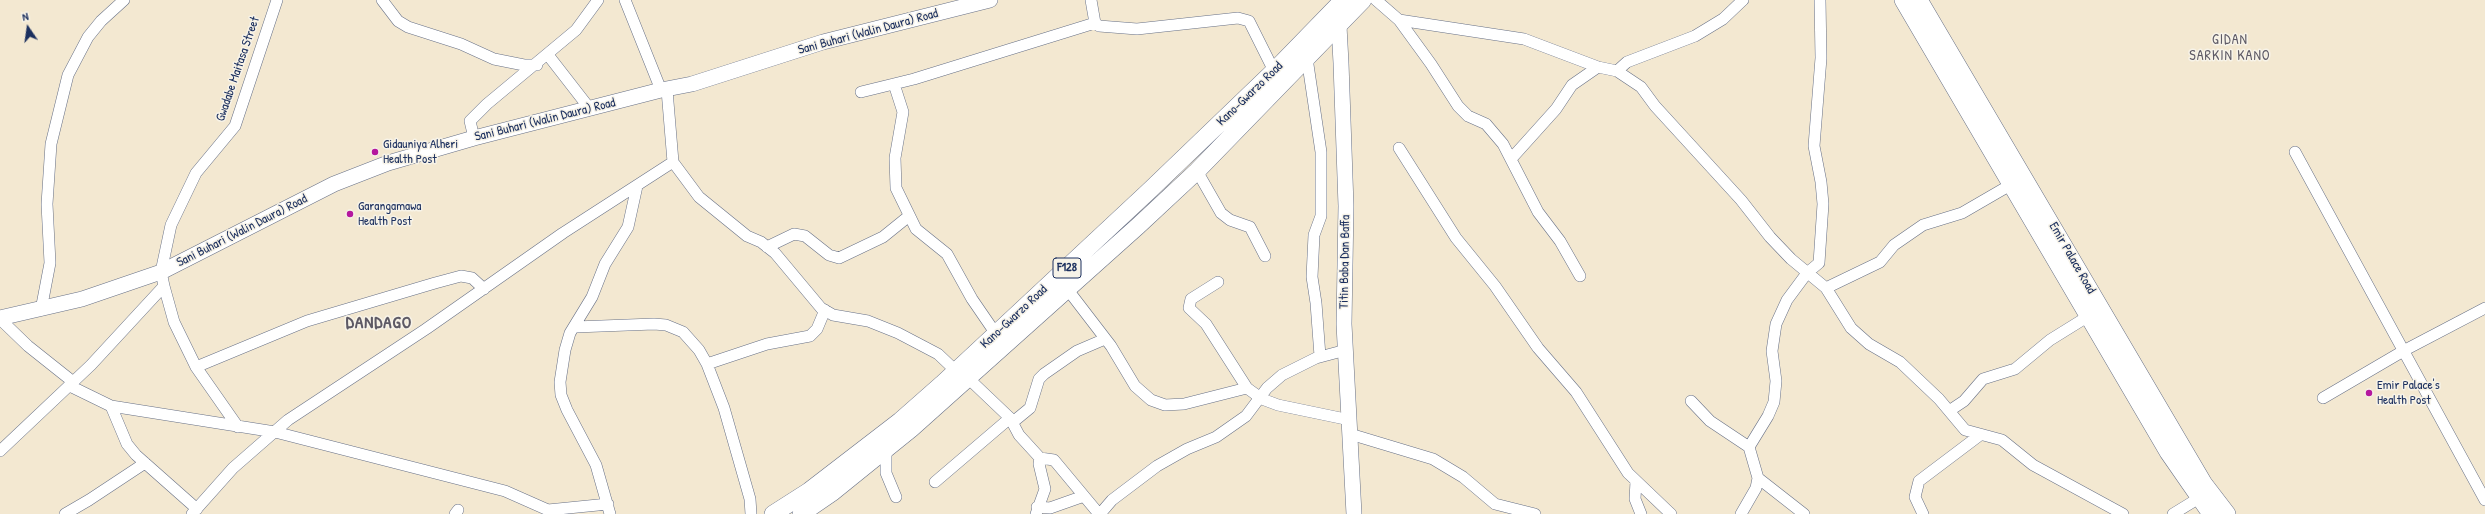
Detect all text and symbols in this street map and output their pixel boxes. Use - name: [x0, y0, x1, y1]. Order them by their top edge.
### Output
- street label: Sani Buhari (Walin Daura) Road: [796, 6, 940, 58]
- north arrow: [8, 8, 48, 48]
- text: N: [21, 9, 30, 24]
- street label: Gwadabe Maitasa Street: [213, 15, 263, 123]
- district label: GIDAN SARKIN KANO: [2189, 32, 2271, 64]
- street label: Kano-Gwarzo Road: [1214, 59, 1286, 129]
- street label: Sani Buhari (Walin Daura) Road: [473, 95, 617, 145]
- place label: Gidauniya Alheri Health Post: [383, 137, 458, 168]
- marker: Gidauniya Alheri Health Post: [370, 147, 380, 157]
- street label: Sani Buhari (Walin Daura) Road: [174, 191, 310, 271]
- place label: Garangamawa Health Post: [358, 199, 421, 230]
- marker: Garangamawa Health Post: [345, 209, 355, 219]
- street label: Titin Baba Dan Baffa: [1336, 215, 1354, 309]
- street label: Emir Palace Road: [2045, 219, 2099, 297]
- road number: F128: [1053, 258, 1081, 278]
- street label: Kano-Gwarzo Road: [977, 282, 1051, 352]
- district label: DANDAGO: [346, 313, 412, 333]
- place label: Emir Palace's Health Post: [2377, 378, 2440, 409]
- marker: Emir Palace's Health Post: [2364, 388, 2374, 398]

